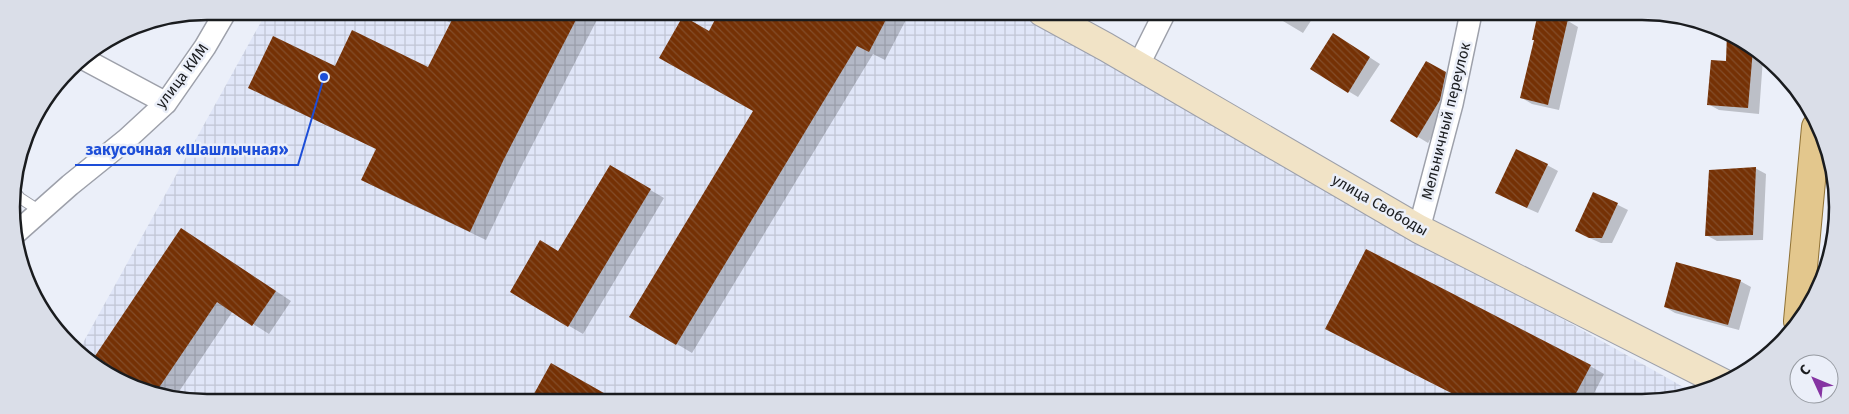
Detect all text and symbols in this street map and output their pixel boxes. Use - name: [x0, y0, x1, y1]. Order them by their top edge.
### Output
- street label: улица КИМ: [152, 40, 212, 112]
- street label: Мельничный переулок: [1418, 40, 1474, 202]
- callout: закусочная «Шашлычная»: [75, 134, 298, 165]
- text: закусочная «Шашлычная»: [86, 140, 288, 159]
- street label: улица Свободы: [1329, 170, 1431, 240]
- north arrow: [1789, 354, 1839, 404]
- text: С: [1796, 362, 1814, 379]

